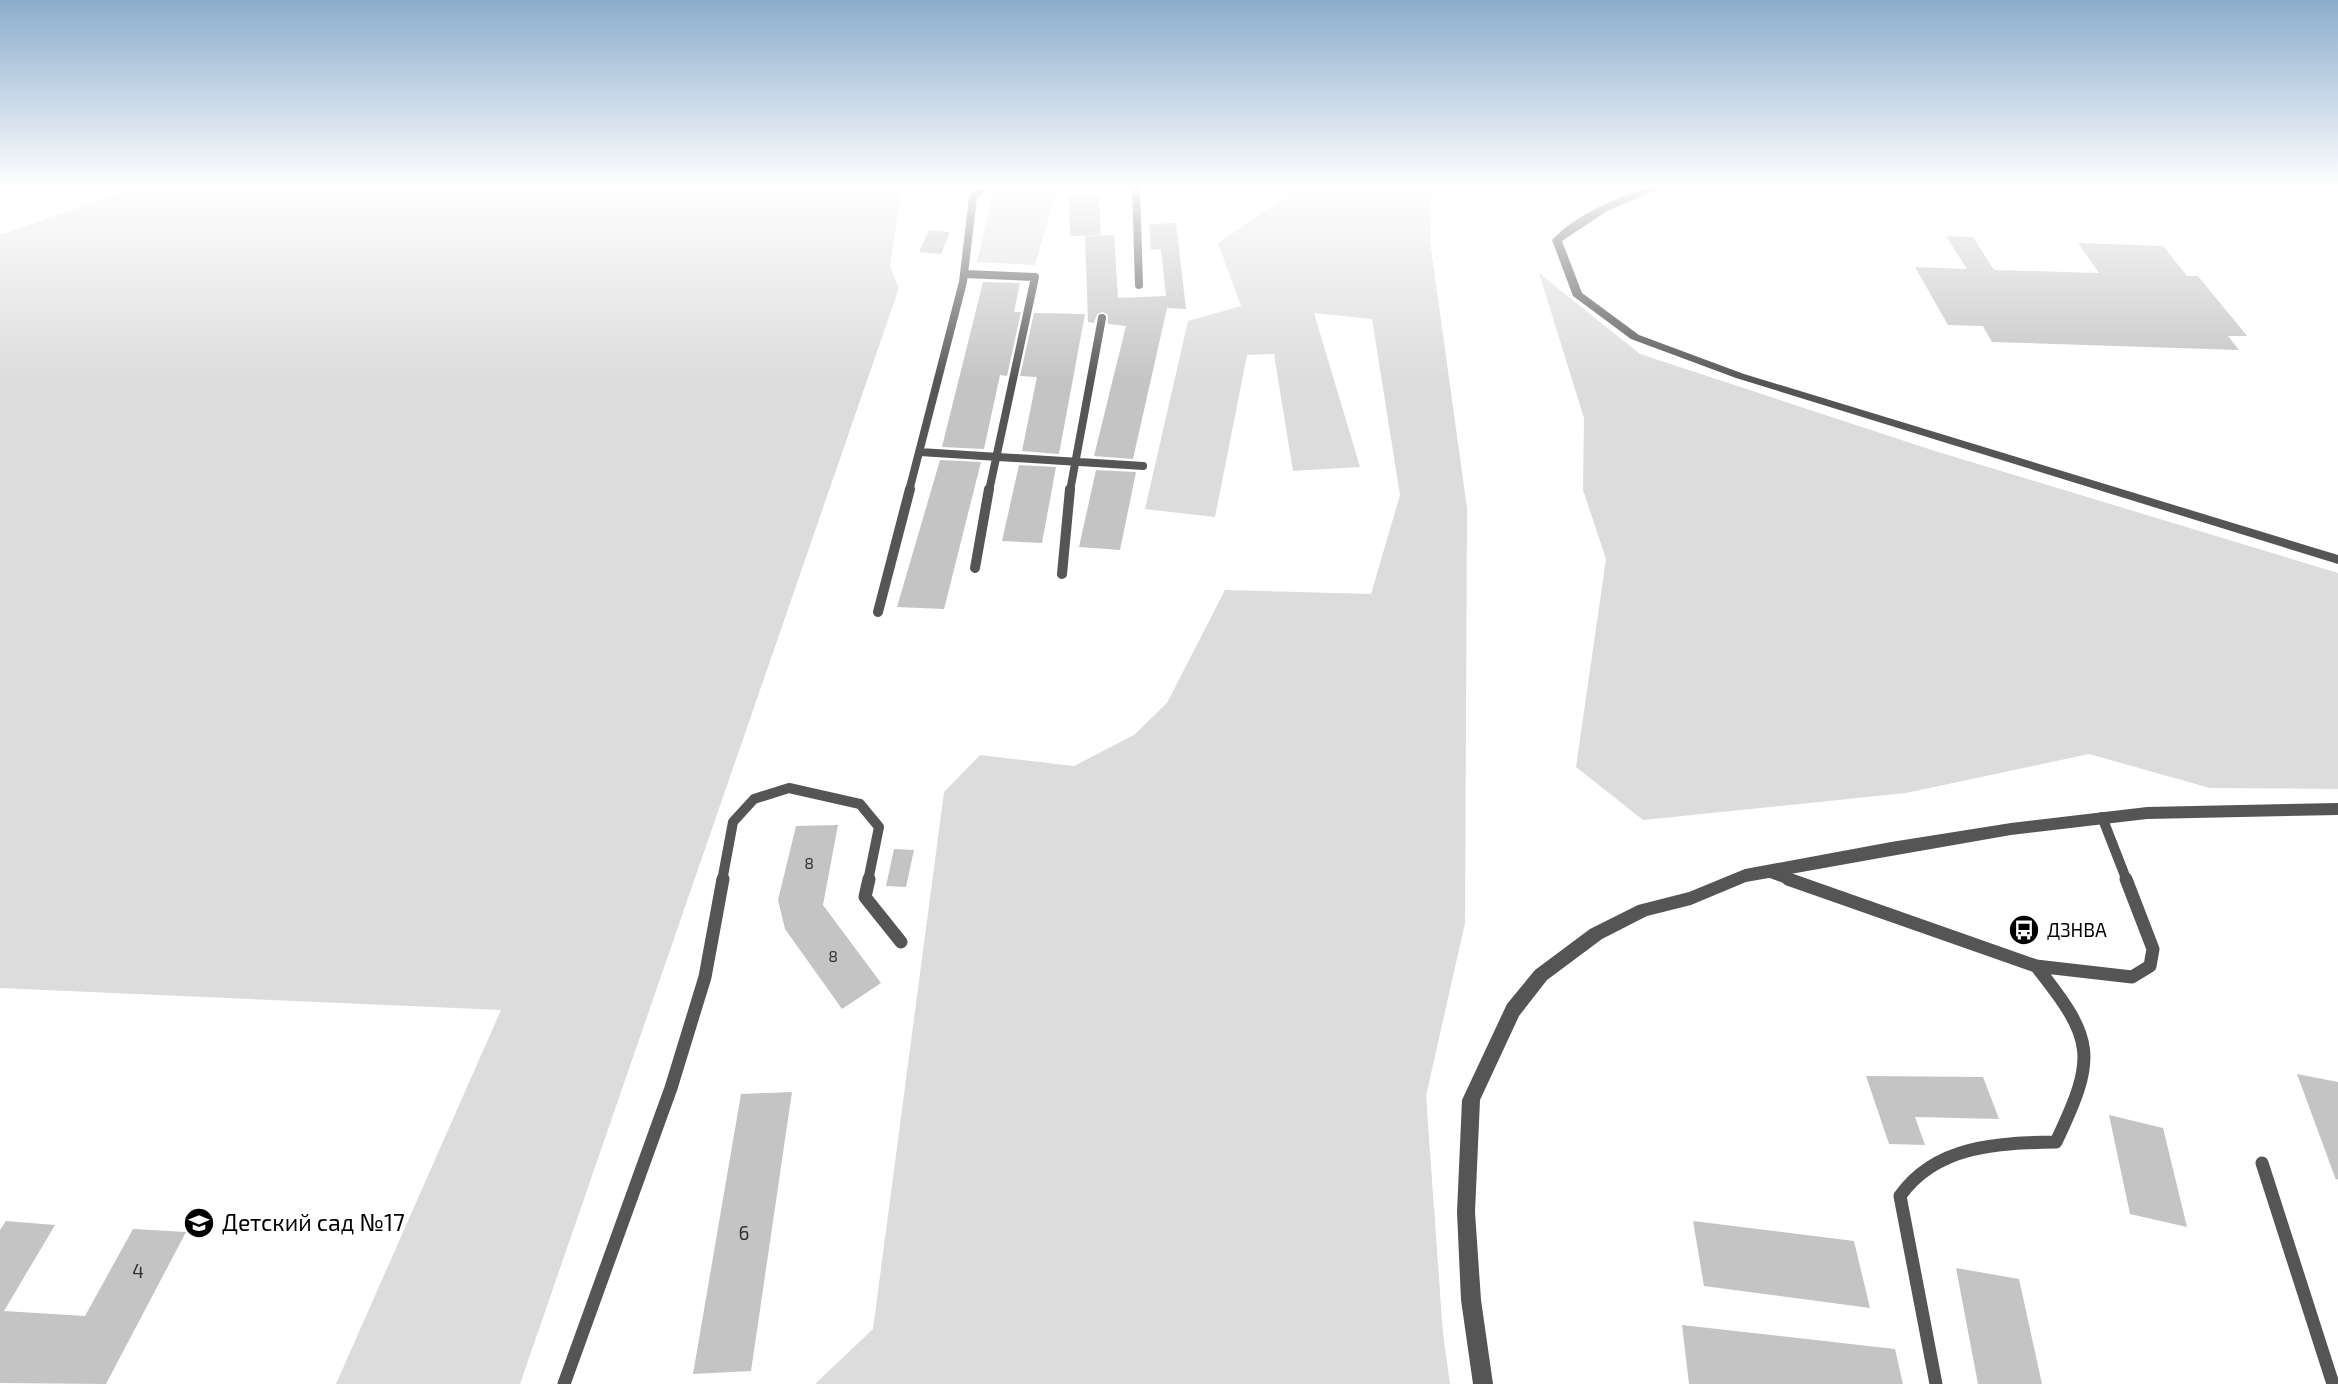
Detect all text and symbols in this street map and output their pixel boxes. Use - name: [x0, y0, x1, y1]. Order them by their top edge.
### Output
- house number: 8: [804, 853, 814, 872]
- bus stop icon: ДЗНВА: [2007, 913, 2041, 947]
- place label: ДЗНВА: [2047, 918, 2107, 941]
- house number: 8: [828, 946, 838, 965]
- school or university icon: Детский сад №17: [182, 1206, 216, 1240]
- place label: Детский сад №17: [222, 1208, 405, 1236]
- house number: 6: [739, 1221, 749, 1244]
- house number: 4: [132, 1259, 144, 1282]

